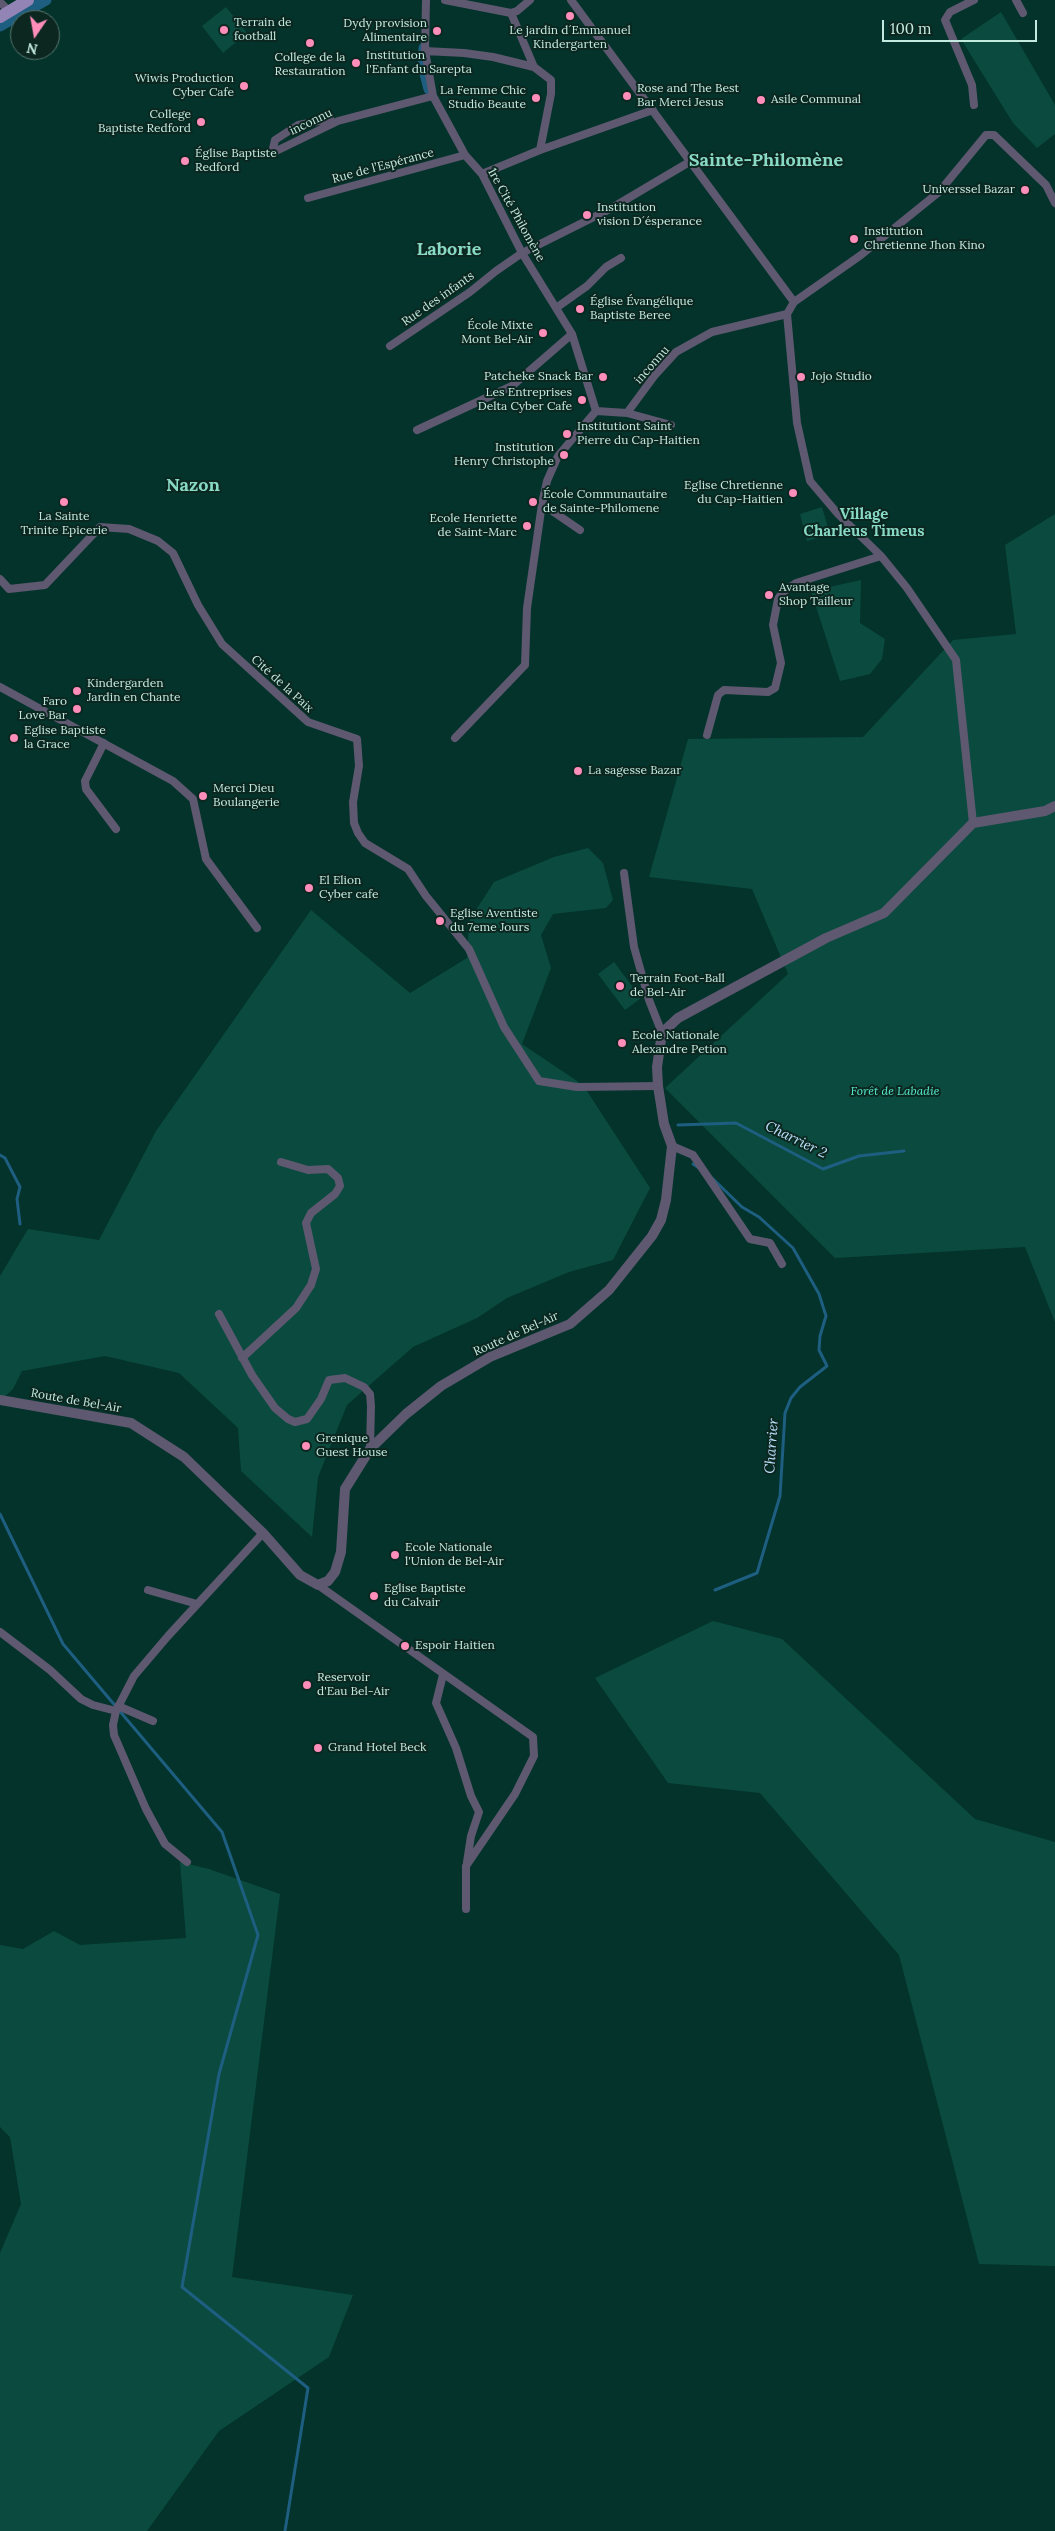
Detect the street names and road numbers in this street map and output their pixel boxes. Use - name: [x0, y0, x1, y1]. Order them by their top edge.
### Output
- street label: inconnu: [287, 106, 335, 138]
- street label: Rue de l’Espérance: [330, 145, 436, 187]
- street label: 1re Cité Philomène: [484, 166, 548, 264]
- street label: Rue des infants: [399, 269, 477, 329]
- street label: inconnu: [632, 343, 672, 387]
- street label: Cité de la Paix: [248, 652, 316, 716]
- street label: Route de Bel-Air: [471, 1309, 561, 1359]
- street label: Route de Bel-Air: [30, 1386, 122, 1416]

